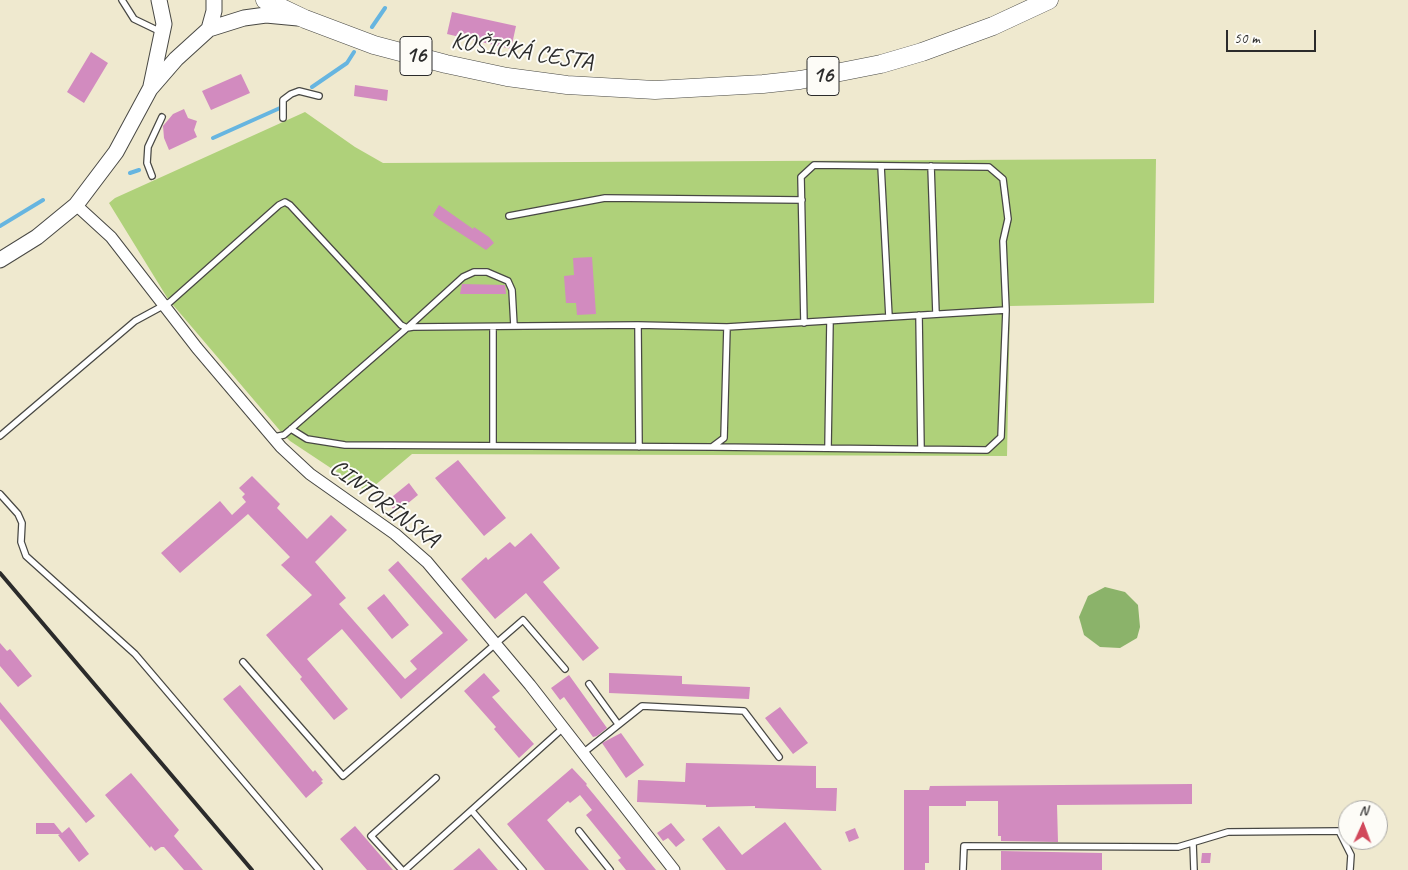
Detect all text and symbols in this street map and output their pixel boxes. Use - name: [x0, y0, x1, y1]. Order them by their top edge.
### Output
- scale bar: [1228, 20, 1318, 52]
- street label: KOŠICKÁ CESTA: [449, 27, 595, 77]
- text: 50 m: [1234, 29, 1260, 48]
- road number: 16: [400, 36, 432, 76]
- road number: 16: [807, 56, 839, 96]
- street label: CINTORÍNSKA: [324, 454, 444, 554]
- north arrow: [1338, 800, 1388, 850]
- text: N: [1359, 802, 1368, 819]

